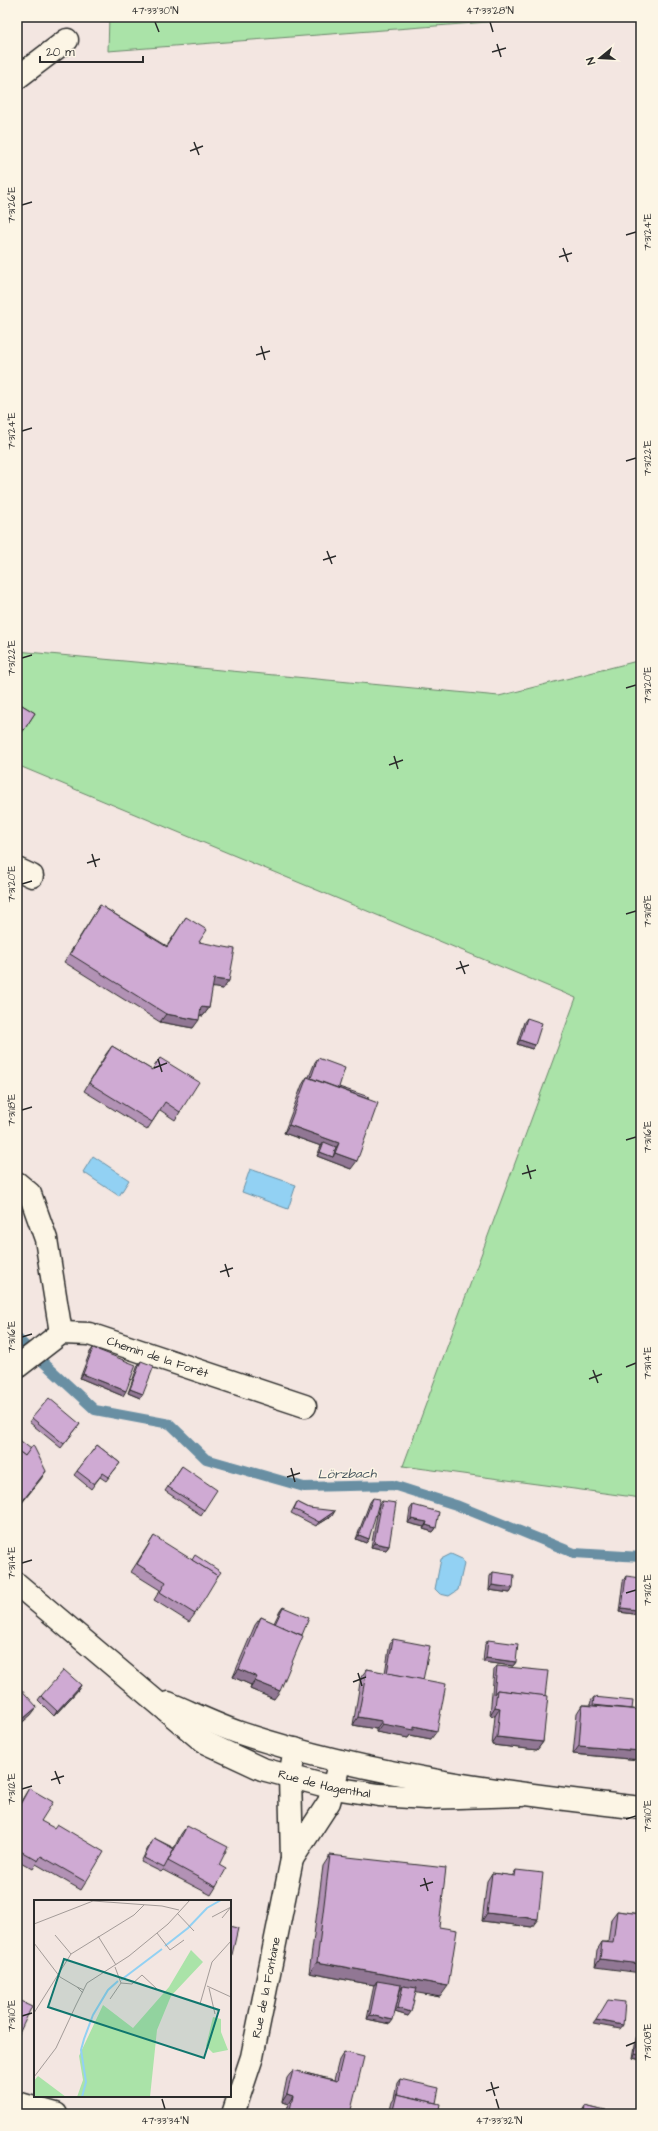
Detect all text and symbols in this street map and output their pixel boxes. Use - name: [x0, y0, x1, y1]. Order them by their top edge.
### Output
- text: 47°33'30"N: [132, 4, 178, 18]
- text: 47°33'28"N: [466, 4, 514, 18]
- scale bar: [40, 38, 143, 64]
- north arrow: [580, 38, 620, 78]
- text: 20 m: [46, 44, 75, 61]
- text: N: [583, 55, 599, 67]
- text: 7°31'26"E: [5, 187, 19, 223]
- text: 7°31'24"E: [641, 213, 655, 251]
- text: 7°31'24"E: [5, 412, 19, 450]
- text: 7°31'22"E: [641, 440, 655, 476]
- text: 7°31'22"E: [5, 640, 19, 676]
- text: 7°31'20"E: [641, 667, 655, 703]
- text: 7°31'20"E: [5, 866, 19, 902]
- text: 7°31'18"E: [641, 895, 655, 927]
- text: 7°31'18"E: [5, 1094, 19, 1126]
- text: 7°31'16"E: [641, 1121, 655, 1153]
- text: 7°31'16"E: [5, 1321, 19, 1353]
- street label: Chemin de la Forêt: [104, 1332, 211, 1382]
- text: 7°31'14"E: [641, 1347, 655, 1379]
- water label: Lörzbach: [318, 1464, 377, 1484]
- text: 7°31'14"E: [5, 1547, 19, 1579]
- text: 7°31'12"E: [641, 1574, 655, 1606]
- street label: Rue de Hagenthal: [276, 1766, 372, 1803]
- text: 7°31'12"E: [5, 1773, 19, 1805]
- text: 7°31'10"E: [641, 1800, 655, 1832]
- inset map: [34, 1900, 231, 2097]
- street label: Rue de la Fontaine: [248, 1935, 285, 2040]
- text: 7°31'10"E: [5, 2000, 19, 2032]
- text: 7°31'08"E: [641, 2023, 655, 2061]
- text: 47°33'34"N: [141, 2114, 189, 2128]
- text: 47°33'32"N: [476, 2114, 522, 2128]

